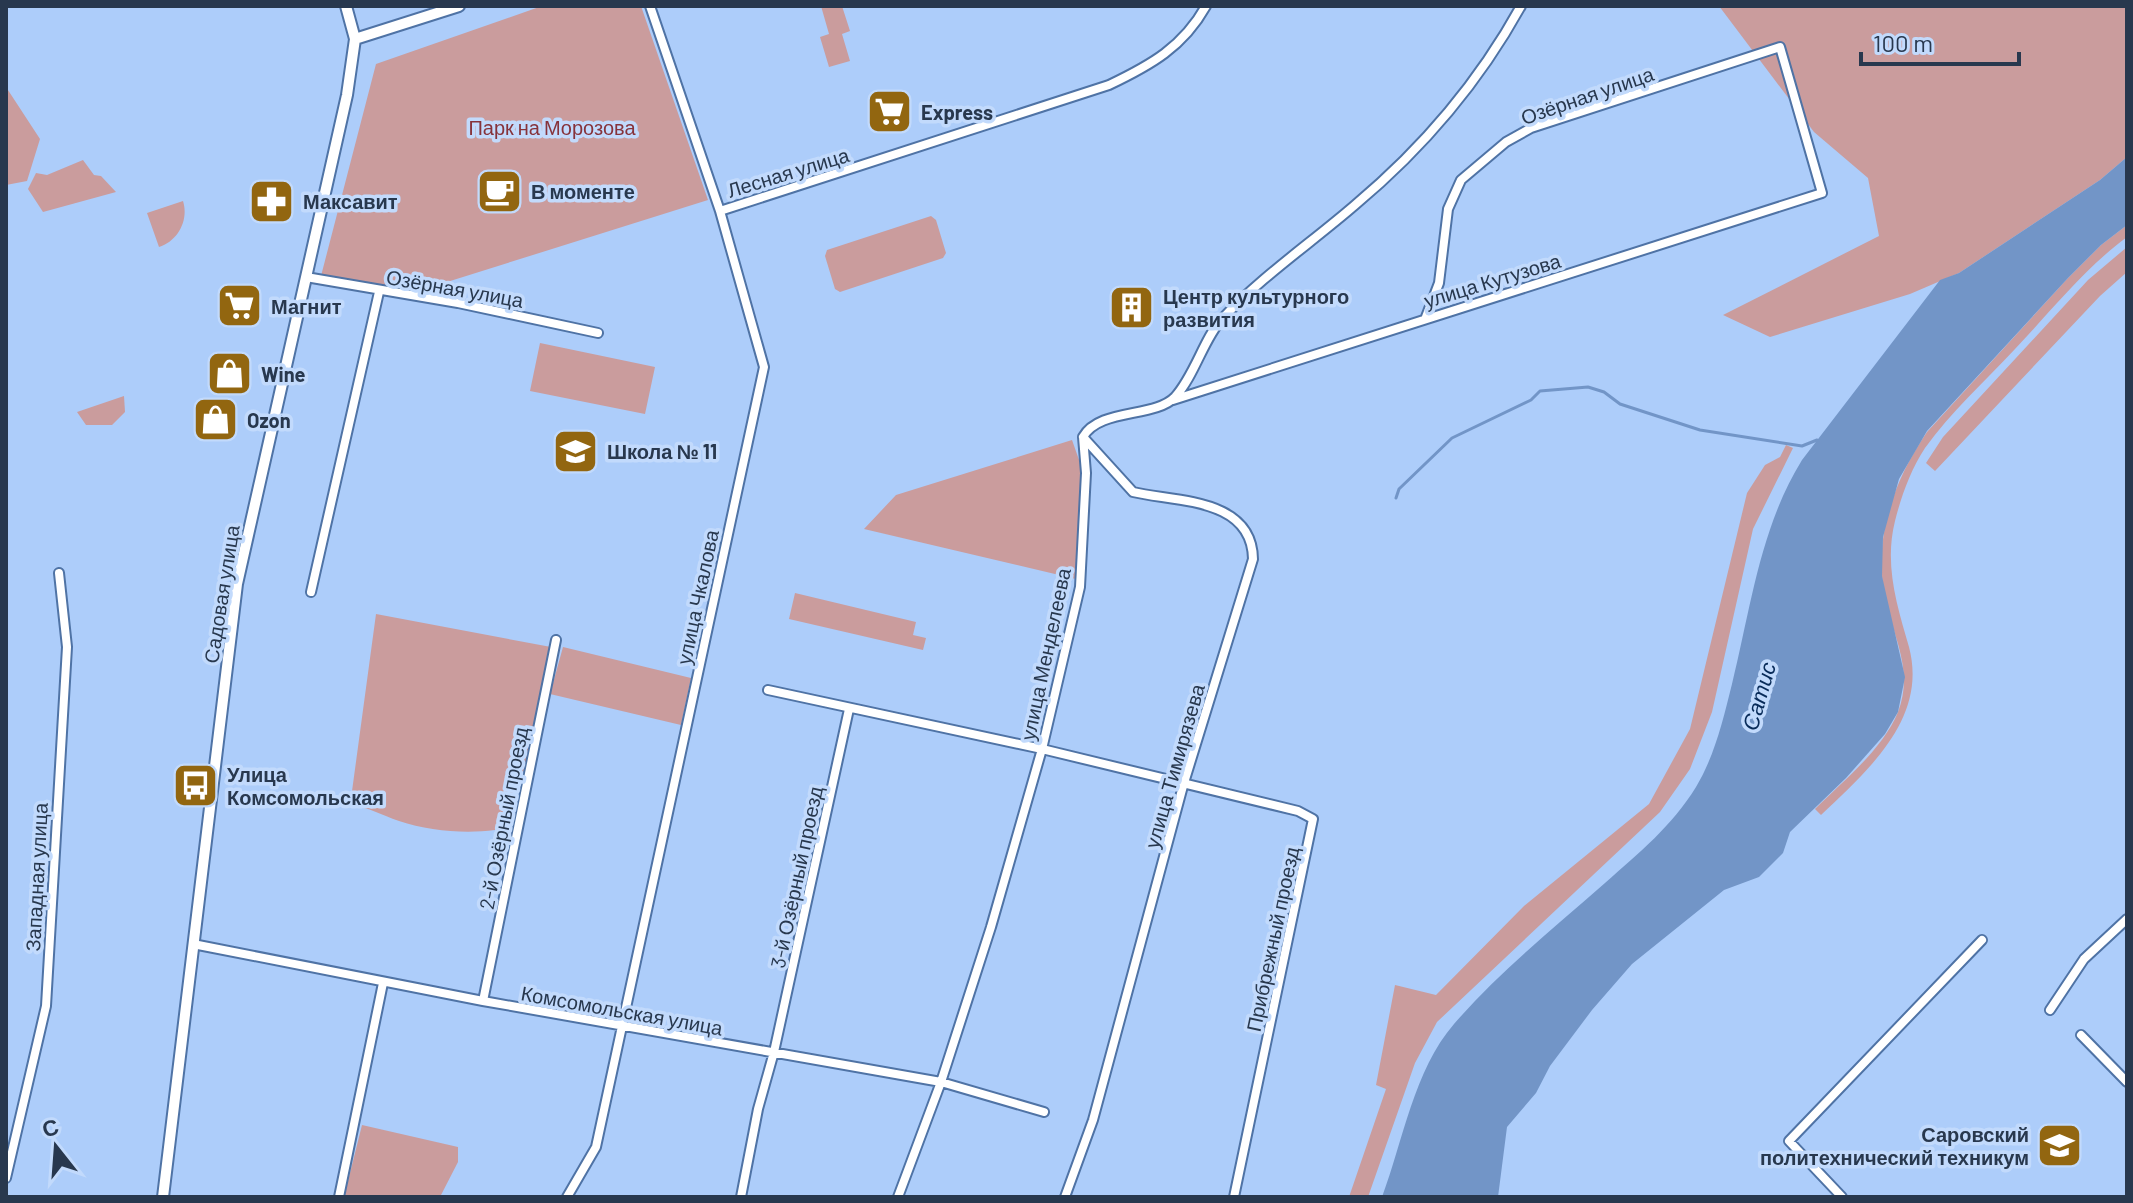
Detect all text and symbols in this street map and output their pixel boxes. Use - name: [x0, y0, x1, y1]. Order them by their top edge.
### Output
- scale bar: [1861, 16, 2019, 66]
- text: 100 m: [1873, 28, 1933, 57]
- street label: Озёрная улица: [1517, 61, 1657, 129]
- supermarket icon: Express: [866, 88, 914, 136]
- place label: Express: [921, 100, 993, 124]
- park label: Парк на Морозова: [468, 115, 636, 139]
- street label: Лесная улица: [724, 142, 853, 202]
- cafe icon: В моменте: [476, 167, 524, 215]
- pharmacy icon: Максавит: [248, 177, 296, 225]
- place label: В моменте: [531, 179, 635, 203]
- place label: Максавит: [303, 189, 398, 213]
- street label: улица Кутузова: [1421, 248, 1564, 312]
- street label: Озёрная улица: [384, 264, 526, 312]
- supermarket icon: Магнит: [216, 282, 264, 330]
- building icon: Центр культурного развития: [1108, 283, 1156, 331]
- place label: Центр культурного развития: [1163, 284, 1349, 331]
- place label: Магнит: [271, 294, 342, 318]
- shop icon: Wine: [206, 350, 254, 398]
- place label: Wine: [261, 362, 306, 386]
- shop icon: Ozon: [192, 396, 240, 444]
- place label: Ozon: [247, 408, 291, 432]
- school or university icon: Школа № 11: [552, 427, 600, 475]
- place label: Школа № 11: [607, 439, 717, 463]
- street label: Садовая улица: [198, 522, 244, 665]
- street label: улица Чкалова: [671, 527, 723, 667]
- street label: улица Менделеева: [1015, 565, 1075, 742]
- water label: Сатис: [1736, 659, 1780, 733]
- street label: улица Тимирязева: [1139, 680, 1209, 851]
- street label: 2-й Озёрный проезд: [474, 724, 533, 911]
- bus stop icon: Улица Комсомольская: [172, 761, 220, 809]
- place label: Улица Комсомольская: [227, 762, 384, 809]
- street label: 3-й Озёрный проезд: [765, 784, 827, 970]
- street label: Западная улица: [20, 801, 52, 952]
- street label: Прибрежный проезд: [1241, 844, 1303, 1034]
- street label: Комсомольская улица: [519, 980, 726, 1040]
- north arrow: [16, 1107, 96, 1187]
- text: С: [38, 1112, 61, 1142]
- place label: Саровский политехнический техникум: [1760, 1122, 2029, 1169]
- school or university icon: Саровский политехнический техникум: [2036, 1122, 2084, 1170]

